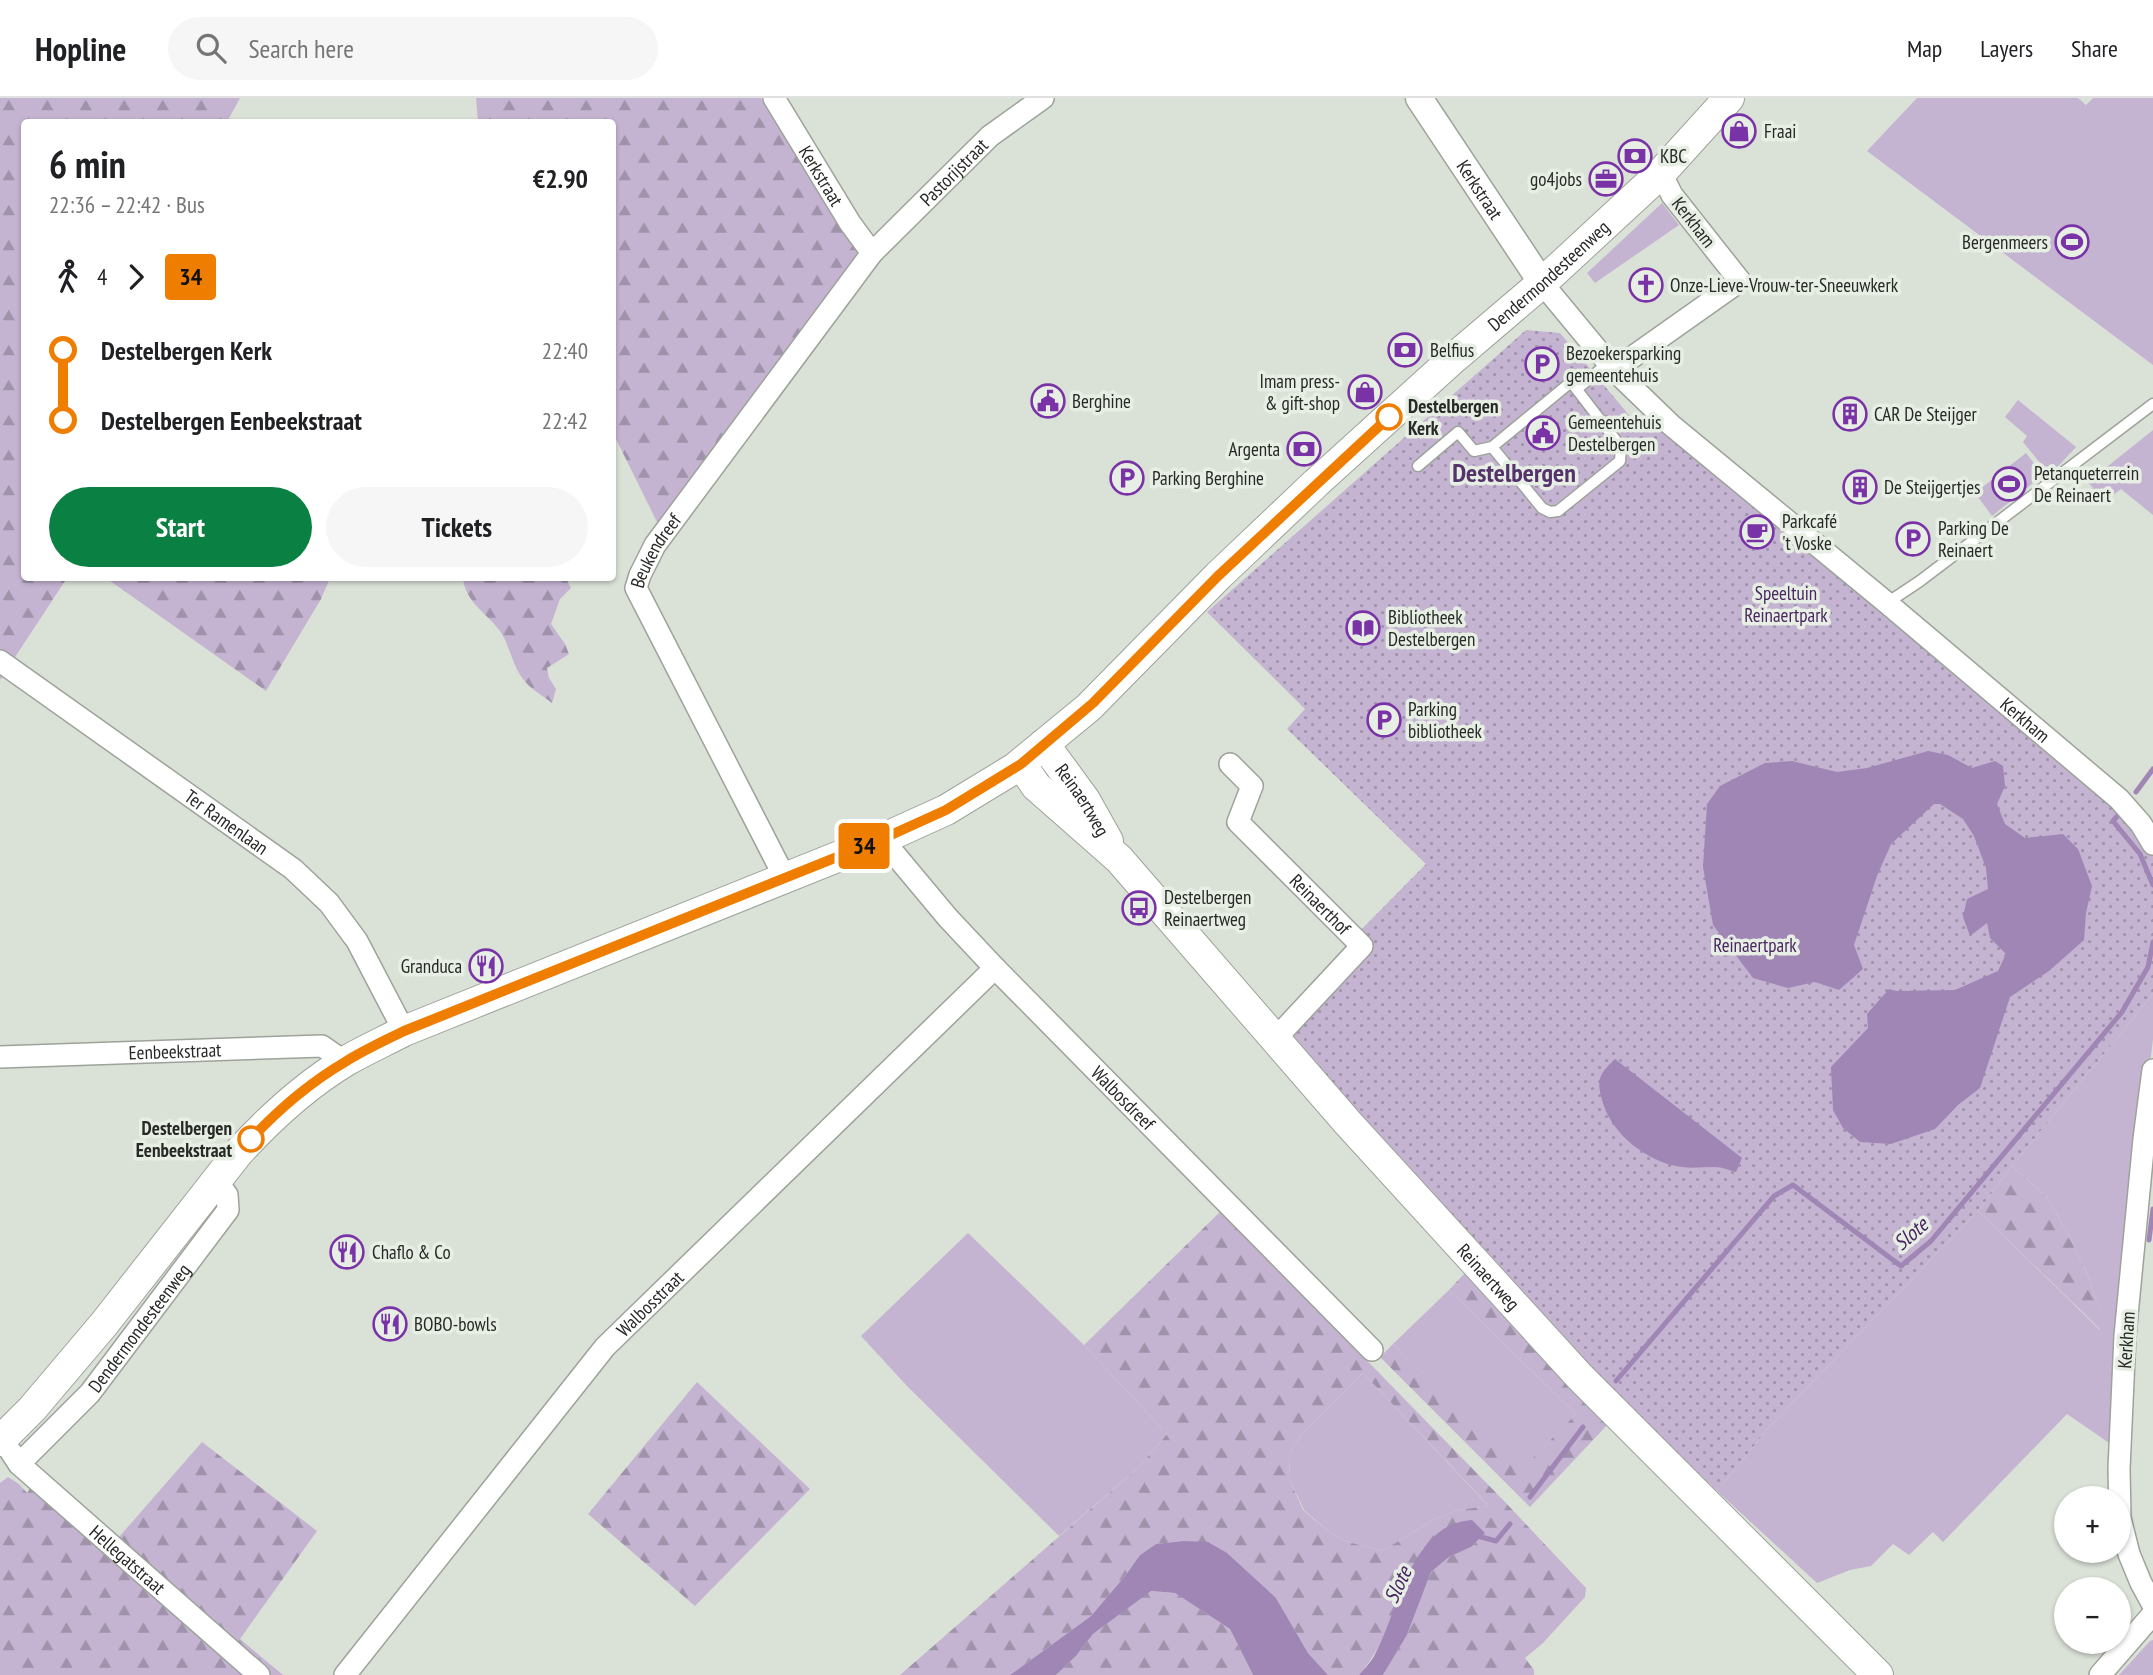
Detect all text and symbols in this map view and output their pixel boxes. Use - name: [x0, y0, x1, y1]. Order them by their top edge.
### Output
- search box: [168, 17, 658, 80]
- text: Hopline: [35, 27, 126, 70]
- icon: search: [192, 29, 230, 67]
- text: Search here: [248, 32, 354, 65]
- text: Map: [1907, 33, 1942, 64]
- text: Layers: [1980, 33, 2033, 64]
- text: Share: [2071, 33, 2118, 64]
- shop icon: Fraai: [1720, 112, 1758, 150]
- place label: Fraai: [1764, 119, 1796, 143]
- street label: Pastorijstraat: [915, 133, 993, 211]
- bank icon: KBC: [1616, 137, 1654, 175]
- text: 6 min: [49, 139, 126, 188]
- street label: Kerkstraat: [794, 141, 849, 211]
- place label: KBC: [1660, 144, 1687, 168]
- street label: Kerkstraat: [1452, 155, 1509, 225]
- office icon: go4jobs: [1587, 160, 1625, 198]
- text: €2.90: [533, 162, 588, 195]
- place label: go4jobs: [1530, 167, 1582, 191]
- text: 22:36 – 22:42 · Bus: [49, 190, 205, 219]
- street label: Kerkham: [1667, 192, 1721, 252]
- street label: Dendermondesteenweg: [1483, 215, 1614, 336]
- sports icon: Bergenmeers: [2053, 223, 2091, 261]
- place label: Bergenmeers: [1962, 230, 2048, 254]
- icon: walk: [49, 258, 87, 296]
- icon: forward: [117, 258, 155, 296]
- text: 34: [179, 261, 202, 292]
- text: 4: [97, 262, 107, 291]
- church icon: Onze-Lieve-Vrouw-ter-Sneeuwkerk: [1627, 266, 1665, 304]
- place label: Onze-Lieve-Vrouw-ter-Sneeuwkerk: [1670, 273, 1899, 297]
- bank icon: Belfius: [1386, 331, 1424, 369]
- text: Destelbergen Kerk: [101, 334, 272, 367]
- text: 22:40: [542, 336, 588, 365]
- place label: Belfius: [1430, 338, 1474, 362]
- place label: Bezoekersparking gemeentehuis: [1566, 341, 1681, 387]
- parking icon: Bezoekersparking gemeentehuis: [1523, 345, 1561, 383]
- place label: Imam press- & gift-shop: [1260, 369, 1340, 415]
- shop icon: Imam press- & gift-shop: [1346, 373, 1384, 411]
- public building icon: Berghine: [1029, 382, 1067, 420]
- place label: Berghine: [1072, 389, 1131, 413]
- place label: Destelbergen Kerk: [1408, 394, 1498, 440]
- building icon: CAR De Steijger: [1831, 395, 1869, 433]
- place label: CAR De Steijger: [1874, 402, 1978, 426]
- text: Destelbergen Eenbeekstraat: [101, 404, 362, 437]
- marker: Destelbergen Kerk: [1376, 404, 1402, 430]
- text: 22:42: [542, 406, 588, 435]
- place label: Gemeentehuis Destelbergen: [1568, 410, 1662, 456]
- public building icon: Gemeentehuis Destelbergen: [1524, 414, 1562, 452]
- bank icon: Argenta: [1285, 430, 1323, 468]
- place label: Argenta: [1229, 437, 1280, 461]
- district label: Destelbergen: [1452, 456, 1576, 489]
- parking icon: Parking Berghine: [1108, 459, 1146, 497]
- place label: Petanqueterrein De Reinaert: [2034, 461, 2139, 507]
- sports icon: Petanqueterrein De Reinaert: [1990, 465, 2028, 503]
- place label: Parking Berghine: [1152, 466, 1264, 490]
- building icon: De Steijgertjes: [1841, 468, 1879, 506]
- place label: De Steijgertjes: [1884, 475, 1980, 499]
- button: Start: [49, 487, 312, 567]
- button: Tickets: [326, 487, 588, 567]
- street label: Beukendreef: [625, 508, 687, 591]
- place label: Parkcafé 't Voske: [1782, 509, 1837, 555]
- cafe icon: Parkcafé 't Voske: [1738, 513, 1776, 551]
- place label: Parking De Reinaert: [1938, 516, 2009, 562]
- parking icon: Parking De Reinaert: [1894, 520, 1932, 558]
- park label: Speeltuin Reinaertpark: [1744, 581, 1828, 627]
- place label: Bibliotheek Destelbergen: [1388, 605, 1475, 651]
- library icon: Bibliotheek Destelbergen: [1344, 609, 1382, 647]
- street label: Kerkham: [1996, 692, 2055, 747]
- place label: Parking bibliotheek: [1408, 697, 1483, 743]
- parking icon: Parking bibliotheek: [1365, 701, 1403, 739]
- street label: Reinaertweg: [1050, 759, 1115, 840]
- street label: Ter Ramenlaan: [180, 784, 273, 860]
- line badge: 34: [832, 823, 896, 869]
- text: 34: [853, 830, 875, 861]
- street label: Reinaerthof: [1285, 869, 1356, 940]
- place label: Destelbergen Reinaertweg: [1164, 885, 1251, 931]
- bus stop icon: Destelbergen Reinaertweg: [1120, 889, 1158, 927]
- park label: Reinaertpark: [1713, 933, 1797, 957]
- restaurant icon: Granduca: [467, 947, 505, 985]
- place label: Granduca: [401, 954, 462, 978]
- street label: Eenbeekstraat: [128, 1037, 222, 1065]
- street label: Walbosdreef: [1086, 1061, 1161, 1136]
- place label: Destelbergen Eenbeekstraat: [136, 1116, 232, 1162]
- marker: Destelbergen Eenbeekstraat: [238, 1126, 264, 1152]
- water label: Slote: [1888, 1210, 1935, 1256]
- restaurant icon: Chaflo & Co: [328, 1233, 366, 1271]
- street label: Reinaertweg: [1452, 1238, 1525, 1315]
- place label: Chaflo & Co: [372, 1240, 451, 1264]
- street label: Dendermondesteenweg: [83, 1259, 195, 1397]
- street label: Walbosstraat: [611, 1265, 689, 1342]
- restaurant icon: BOBO-bowls: [371, 1305, 409, 1343]
- street label: Kerkham: [2112, 1311, 2140, 1369]
- place label: BOBO-bowls: [414, 1312, 497, 1336]
- map controls: [2054, 1486, 2131, 1654]
- button: +: [2054, 1486, 2131, 1563]
- street label: Hellegatstraat: [85, 1520, 171, 1600]
- water label: Slote: [1377, 1561, 1418, 1607]
- button: −: [2054, 1577, 2131, 1654]

